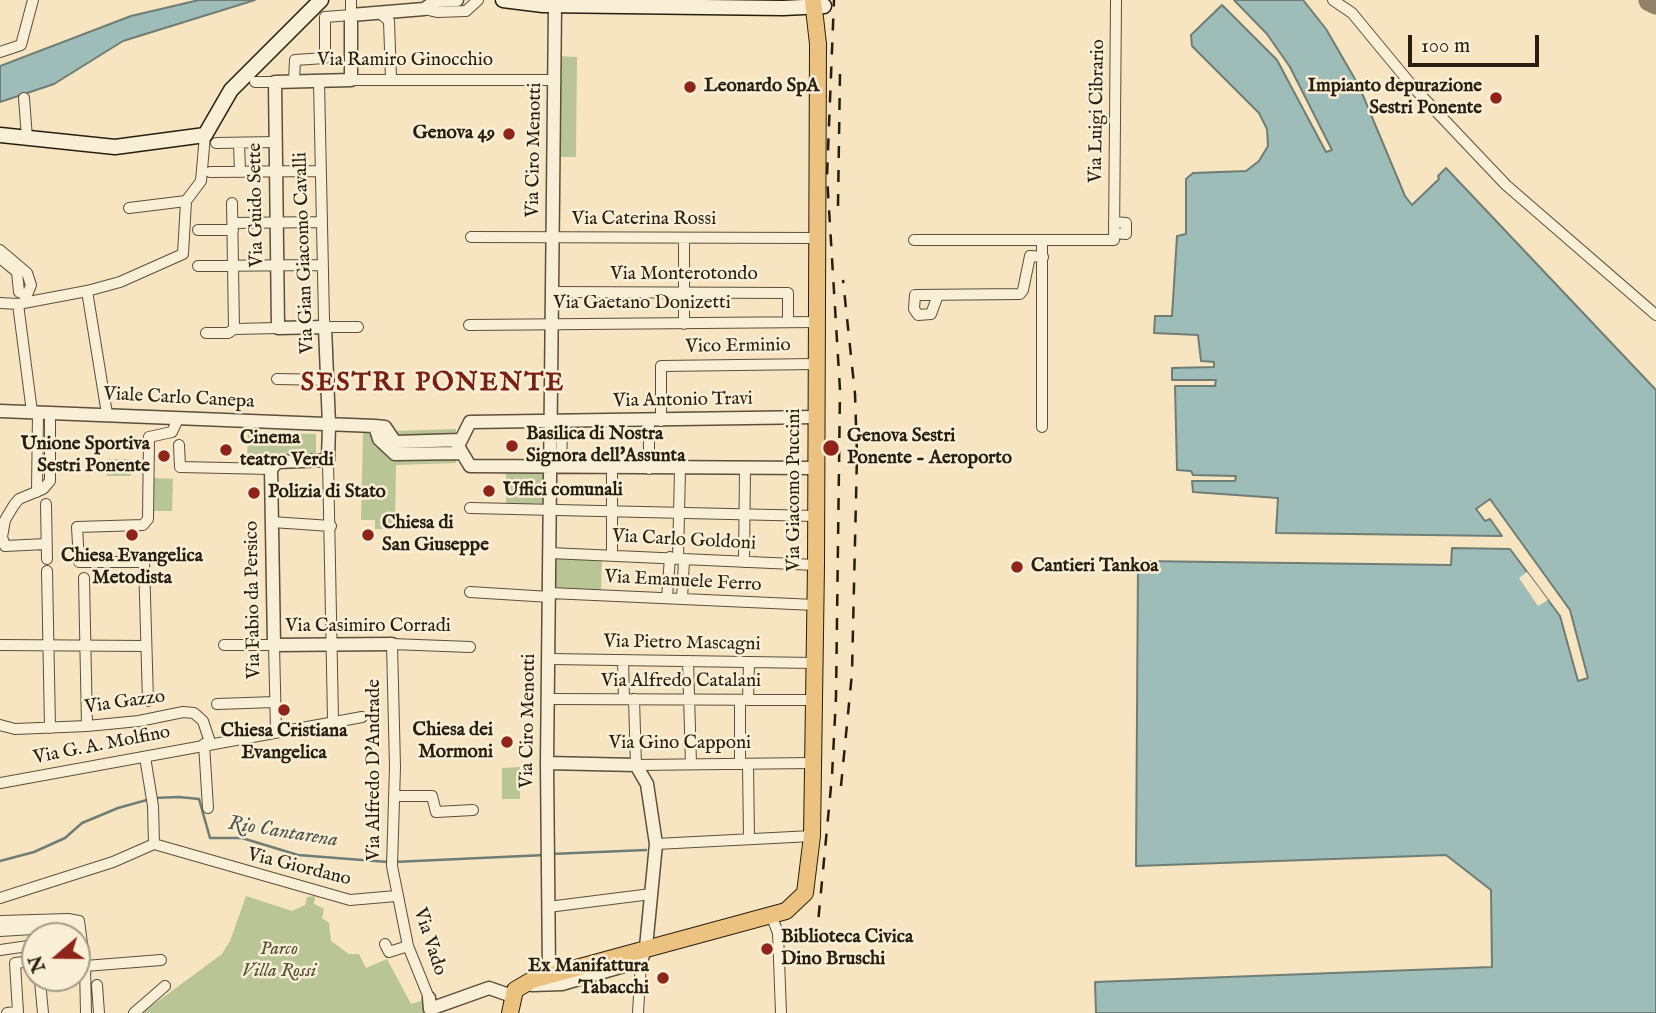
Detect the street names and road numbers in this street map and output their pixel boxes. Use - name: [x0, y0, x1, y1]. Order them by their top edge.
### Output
- street label: Via Luigi Cibrario: [1085, 39, 1111, 183]
- street label: Via Ramiro Ginocchio: [317, 50, 493, 72]
- street label: Via Ciro Menotti: [522, 82, 548, 218]
- street label: Via Guido Sette: [245, 143, 269, 267]
- street label: Via Gian Giacomo Cavalli: [290, 152, 320, 354]
- street label: Via Caterina Rossi: [572, 209, 716, 231]
- street label: Via Monterotondo: [610, 264, 758, 286]
- street label: Via Gaetano Donizetti: [553, 293, 731, 315]
- street label: Vico Erminio: [685, 335, 791, 359]
- street label: Viale Carlo Canepa: [103, 384, 255, 414]
- street label: Via Antonio Travi: [613, 388, 753, 414]
- street label: Via Giacomo Puccini: [784, 408, 806, 572]
- street label: Via Fabio da Persico: [241, 521, 267, 679]
- street label: Via Carlo Goldoni: [611, 526, 757, 556]
- street label: Via Emanuele Ferro: [604, 566, 762, 598]
- street label: Via Casimiro Corradi: [285, 616, 451, 638]
- street label: Via Pietro Mascagni: [603, 631, 761, 657]
- street label: Via Ciro Menotti: [516, 653, 542, 789]
- street label: Via Alfredo Catalani: [601, 671, 761, 693]
- street label: Via Alfredo D'Andrade: [364, 679, 386, 861]
- street label: Via Gazzo: [83, 686, 167, 720]
- street label: Via G. A. Molfino: [32, 722, 172, 770]
- street label: Via Gino Capponi: [609, 733, 751, 755]
- street label: Via Giordano: [245, 844, 353, 892]
- street label: Via Vado: [407, 905, 451, 979]

